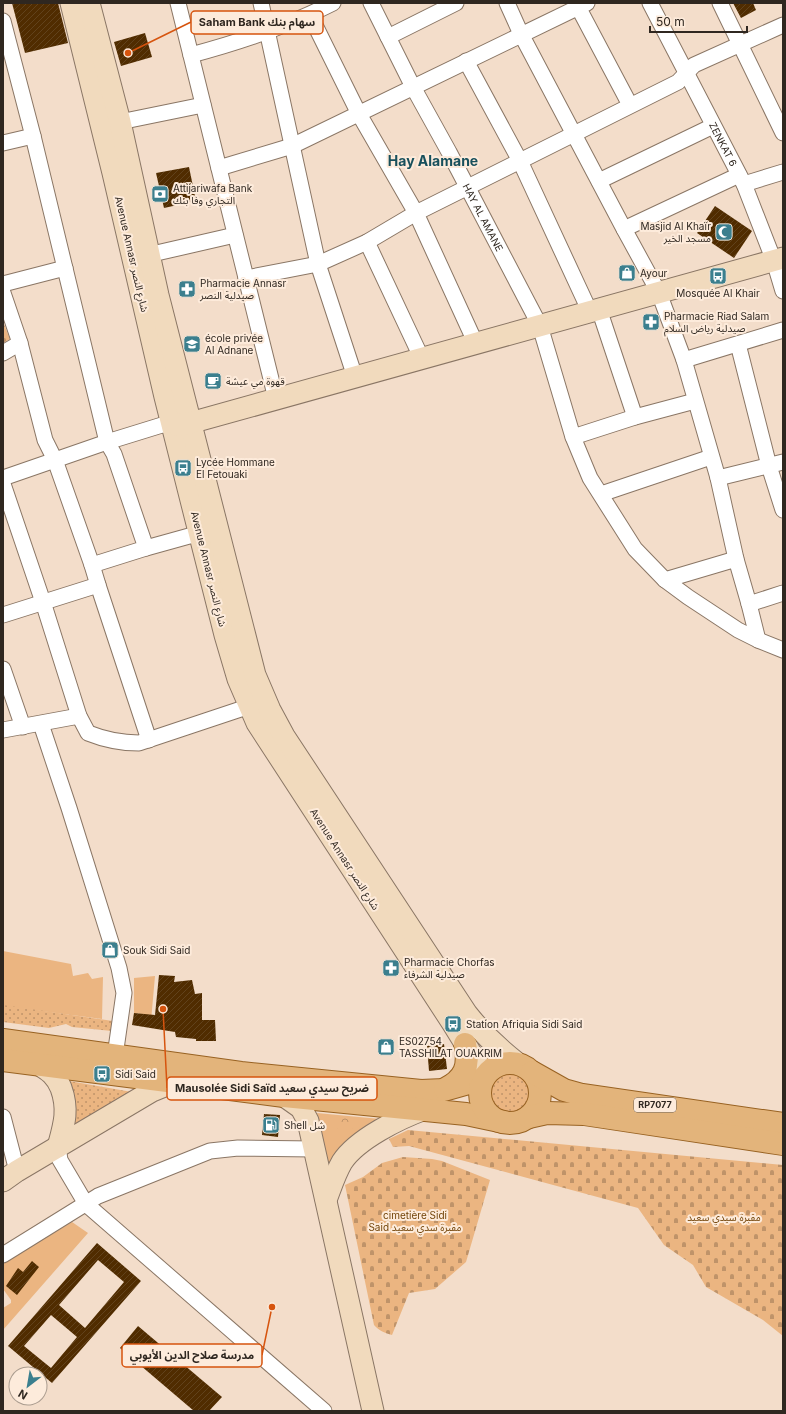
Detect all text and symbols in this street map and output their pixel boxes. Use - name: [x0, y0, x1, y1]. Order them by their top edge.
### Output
- scale bar: [650, 8, 747, 34]
- callout: Saham Bank سهام بنك: [191, 11, 323, 34]
- text: 50 m: [656, 14, 685, 29]
- text: Saham Bank سهام بنك: [199, 15, 315, 31]
- street label: ZENKAT 6: [707, 120, 740, 168]
- district label: Hay Alamane: [388, 152, 478, 169]
- street label: HAY AL AMANE: [460, 181, 506, 253]
- place label: Attijariwafa Bank التجاري وفا بنك: [173, 182, 253, 208]
- bank icon: Attijariwafa Bank التجاري وفا بنك: [150, 184, 170, 204]
- street label: Avenue Annasr شارع النصر: [111, 195, 151, 314]
- place label: Masjid Al Khaïr مسجد الخير: [640, 220, 711, 245]
- mosque icon: Masjid Al Khaïr مسجد الخير: [714, 222, 734, 242]
- shop icon: Ayour: [617, 263, 637, 283]
- bus stop icon: Mosquée Al Khair: [708, 266, 728, 286]
- place label: Ayour: [640, 267, 668, 279]
- place label: Pharmacie Annasr صيدلية النصر: [199, 277, 287, 302]
- pharmacy icon: Pharmacie Annasr صيدلية النصر: [177, 279, 197, 299]
- place label: Mosquée Al Khair: [676, 287, 760, 299]
- place label: Pharmacie Riad Salam صيدلية رياض السلام: [664, 310, 769, 337]
- pharmacy icon: Pharmacie Riad Salam صيدلية رياض السلام: [641, 312, 661, 332]
- place label: école privée Al Adnane: [205, 332, 263, 356]
- school or university icon: école privée Al Adnane: [182, 334, 202, 354]
- cafe icon: قهوة مي عيشة: [203, 371, 223, 391]
- place label: قهوة مي عيشة: [226, 375, 285, 389]
- place label: Lycée Hommane El Fetouaki: [196, 456, 275, 480]
- bus stop icon: Lycée Hommane El Fetouaki: [173, 458, 193, 478]
- street label: Avenue Annasr شارع النصر: [187, 510, 229, 628]
- street label: Avenue Annasr شارع النصر: [306, 806, 382, 913]
- shop icon: Souk Sidi Said: [100, 940, 120, 960]
- place label: Souk Sidi Said: [123, 944, 190, 956]
- place label: Pharmacie Chorfas صيدلية الشرفاء: [404, 956, 495, 981]
- pharmacy icon: Pharmacie Chorfas صيدلية الشرفاء: [381, 958, 401, 978]
- bus stop icon: Station Afriquia Sidi Said: [443, 1014, 463, 1034]
- place label: Station Afriquia Sidi Said: [466, 1018, 582, 1030]
- place label: ES02754 TASSHILAT OUAKRIM: [399, 1035, 502, 1059]
- shop icon: ES02754 TASSHILAT OUAKRIM: [376, 1037, 396, 1057]
- bus stop icon: Sidi Said: [92, 1064, 112, 1084]
- place label: Sidi Said: [115, 1068, 156, 1080]
- callout: Mausolée Sidi Saïd ضريح سيدي سعيد: [167, 1077, 377, 1100]
- text: Mausolée Sidi Saïd ضريح سيدي سعيد: [175, 1081, 369, 1098]
- road number: RP7077: [634, 1098, 676, 1112]
- fuel station icon: Shell شل: [261, 1115, 281, 1135]
- place label: Shell شل: [284, 1119, 325, 1131]
- park label: cimetière Sidi Said مقبرة سدي سعيد: [368, 1209, 462, 1235]
- park label: مقبرة سيدي سعيد: [687, 1211, 761, 1225]
- callout: مدرسة صلاح الدين الأيوبي: [122, 1344, 262, 1367]
- text: مدرسة صلاح الدين الأيوبي: [130, 1348, 254, 1365]
- north arrow: [8, 1366, 48, 1406]
- text: N: [16, 1386, 30, 1403]

